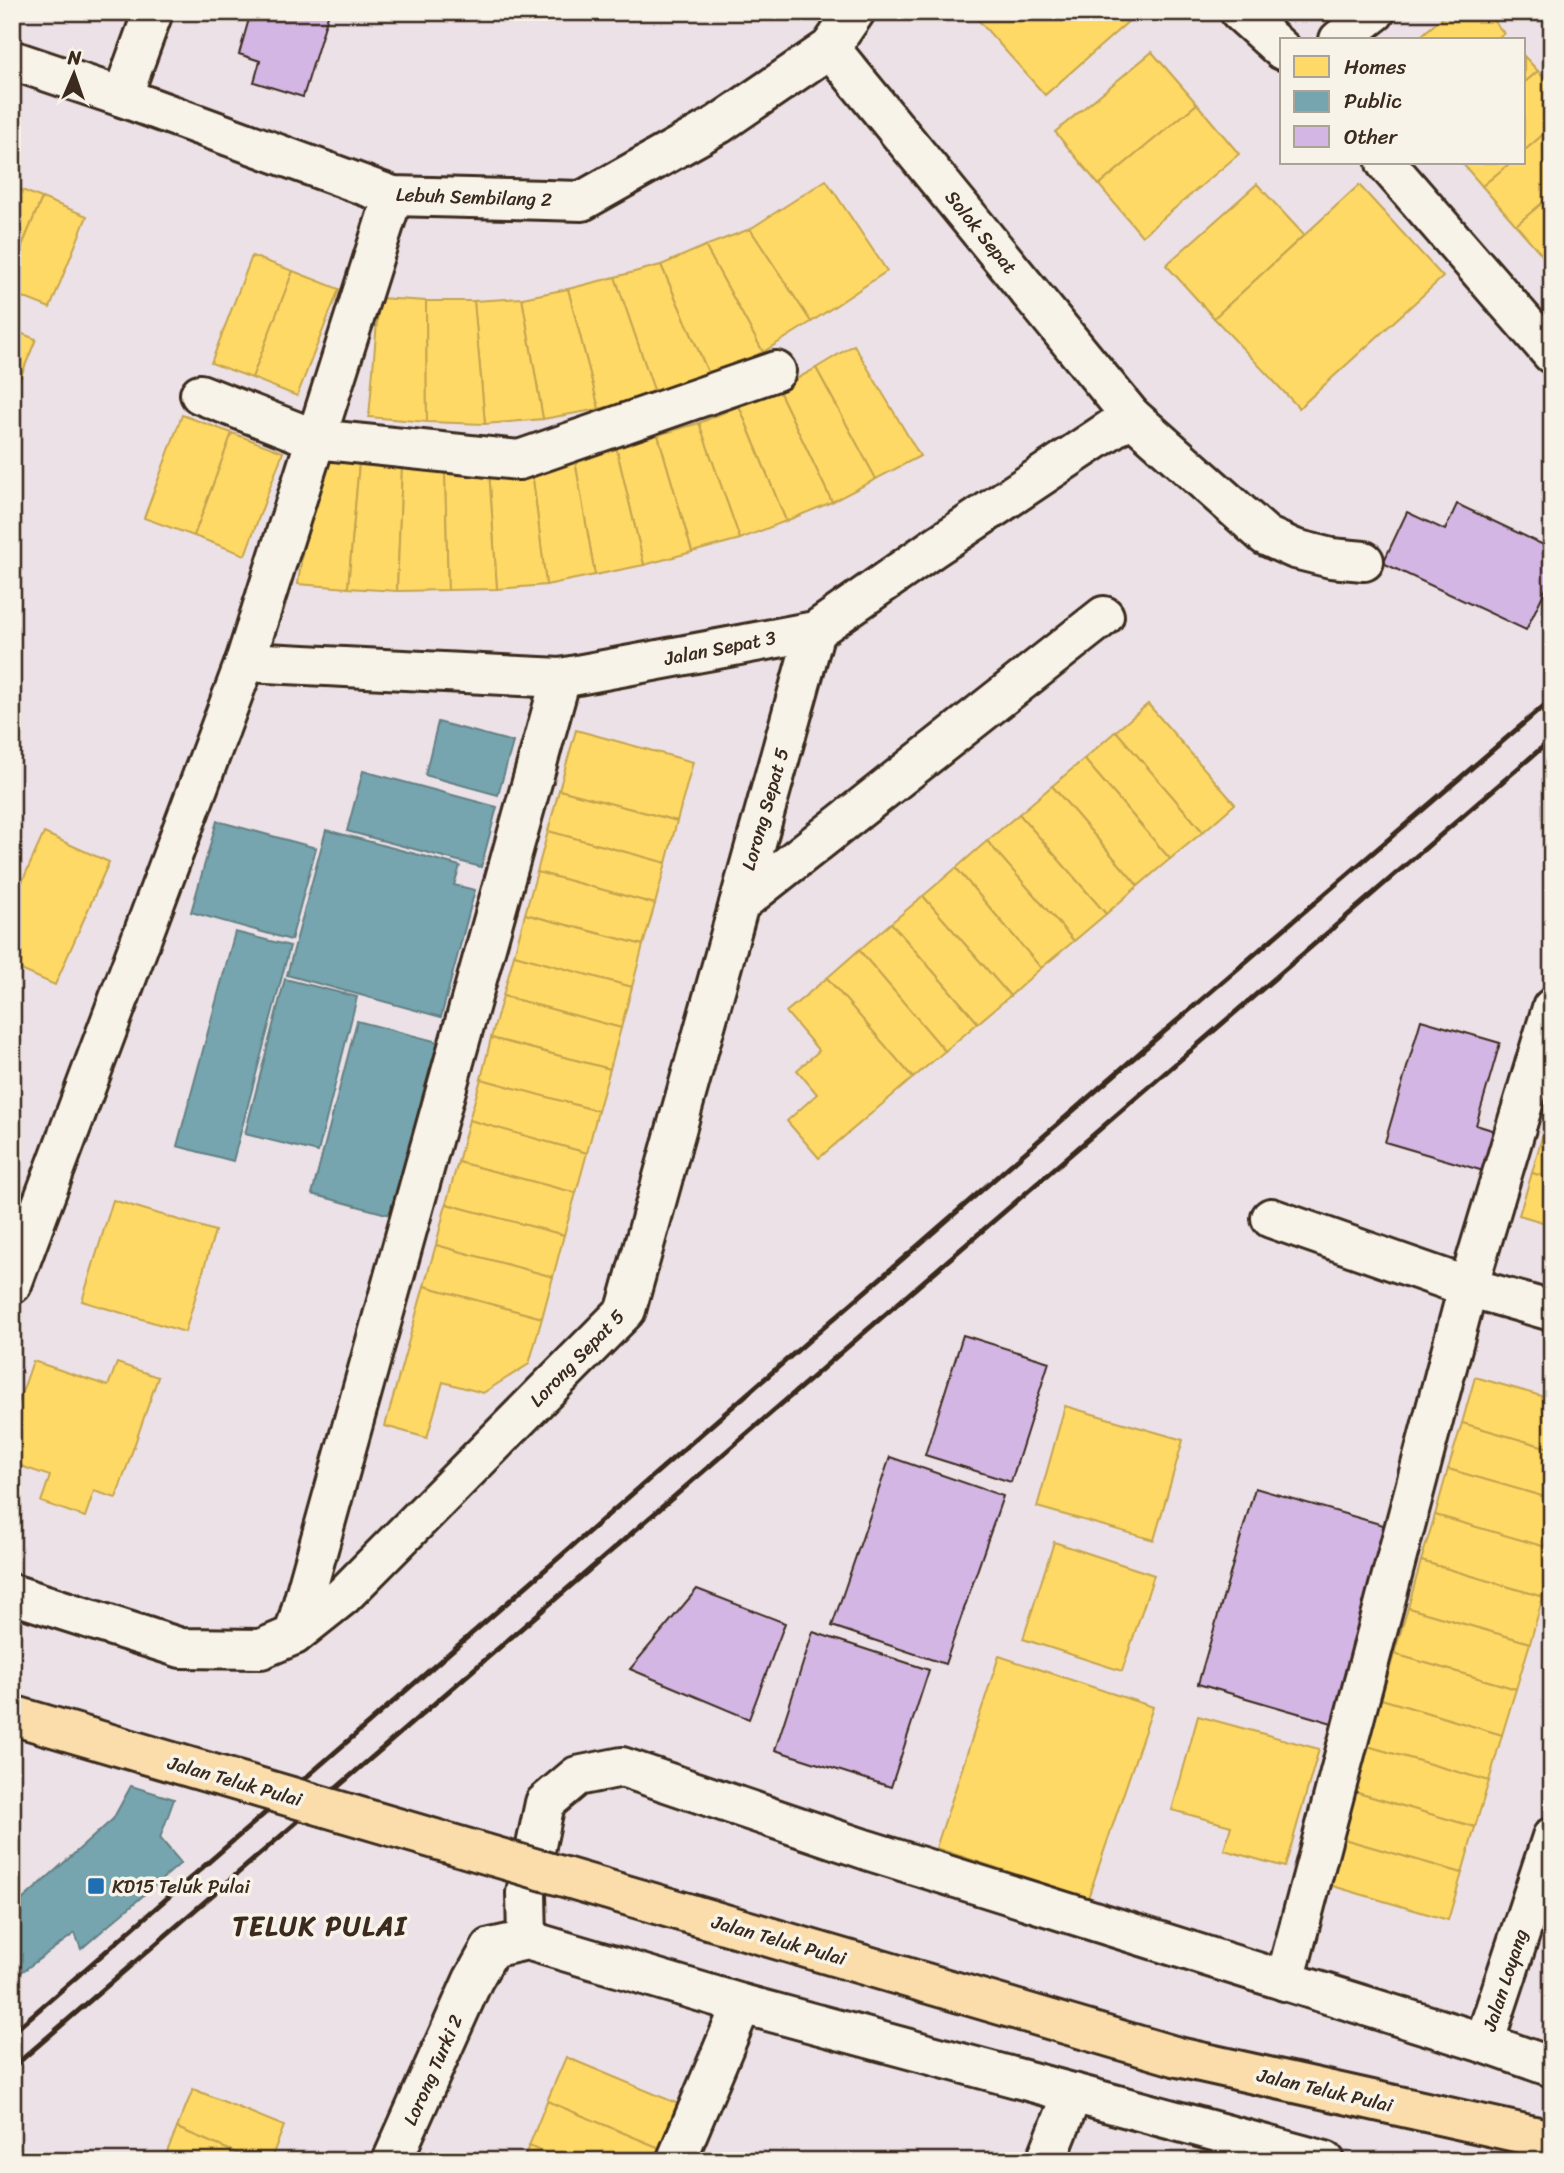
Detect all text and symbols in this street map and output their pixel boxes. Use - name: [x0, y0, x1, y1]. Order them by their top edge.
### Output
- north arrow: [38, 38, 108, 108]
- legend: [1280, 38, 1526, 164]
- text: N: [66, 41, 83, 74]
- text: Homes: [1344, 48, 1406, 86]
- text: Public: [1344, 82, 1402, 120]
- text: Other: [1344, 118, 1399, 156]
- street label: Lebuh Sembilang 2: [395, 178, 553, 216]
- street label: Solok Sepat: [937, 183, 1025, 281]
- street label: Jalan Sepat 3: [660, 621, 779, 675]
- street label: Lorong Sepat 5: [732, 743, 798, 874]
- street label: Lorong Sepat 5: [521, 1301, 633, 1415]
- street label: Jalan Teluk Pulai: [163, 1746, 307, 1816]
- place label: KD15 Teluk Pulai: [112, 1870, 250, 1903]
- marker: KD15 Teluk Pulai: [86, 1876, 106, 1896]
- district label: TELUK PULAI: [232, 1903, 408, 1949]
- street label: Jalan Teluk Pulai: [707, 1905, 851, 1975]
- street label: Jalan Loyang: [1473, 1924, 1537, 2036]
- street label: Lorong Turki 2: [394, 2009, 472, 2131]
- street label: Jalan Teluk Pulai: [1253, 2058, 1397, 2122]

